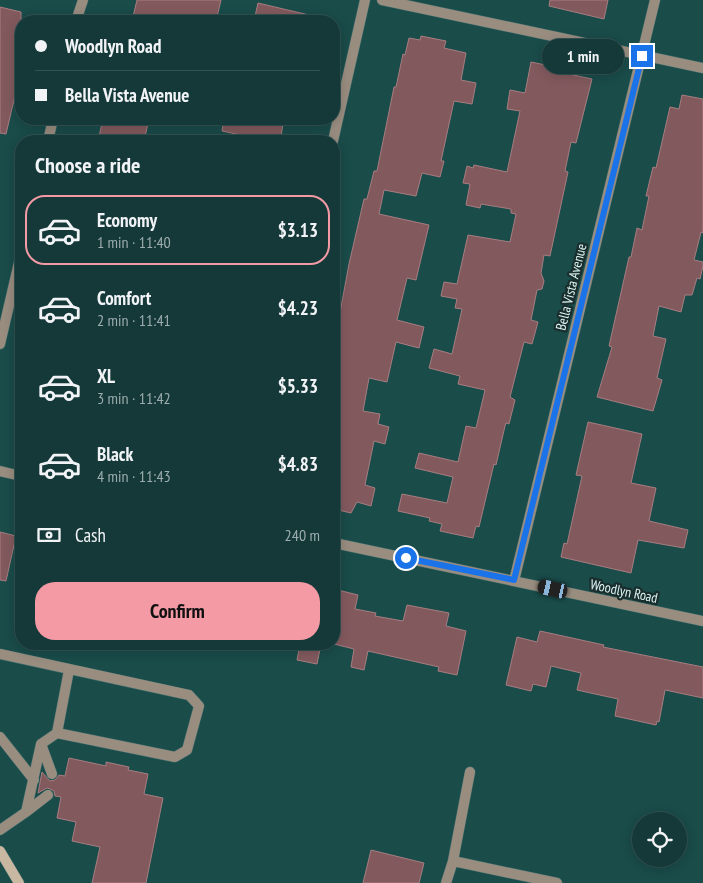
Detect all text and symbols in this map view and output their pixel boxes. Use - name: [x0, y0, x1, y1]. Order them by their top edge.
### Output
- text: Woodlyn Road: [65, 34, 161, 58]
- callout: 1 min: [542, 38, 624, 74]
- route end: [631, 45, 653, 67]
- text: 1 min: [567, 46, 599, 66]
- text: Bella Vista Avenue: [65, 83, 189, 107]
- text: Choose a ride: [35, 151, 140, 179]
- icon: car: [37, 208, 82, 253]
- text: Economy: [97, 208, 157, 232]
- text: $3.13: [278, 218, 318, 242]
- text: 1 min · 11:40: [97, 232, 171, 252]
- street label: Bella Vista Avenue: [552, 242, 591, 332]
- icon: car: [37, 286, 82, 331]
- text: Comfort: [97, 286, 151, 310]
- text: $4.23: [278, 296, 318, 320]
- text: 2 min · 11:41: [97, 310, 171, 330]
- icon: car: [37, 364, 82, 409]
- text: XL: [97, 364, 115, 388]
- text: $5.33: [278, 374, 318, 398]
- text: 3 min · 11:42: [97, 388, 171, 408]
- icon: car: [37, 442, 82, 487]
- text: Black: [97, 442, 133, 466]
- text: $4.83: [278, 452, 318, 476]
- text: 4 min · 11:43: [97, 466, 171, 486]
- icon: cash: [35, 521, 63, 549]
- text: Cash: [75, 523, 106, 547]
- text: 240 m: [285, 525, 320, 545]
- route start: [395, 547, 417, 569]
- street label: Woodlyn Road: [589, 575, 659, 607]
- car: [536, 578, 569, 600]
- button: Confirm: [35, 582, 320, 640]
- map controls: [632, 812, 687, 867]
- button: locate: [632, 812, 687, 867]

